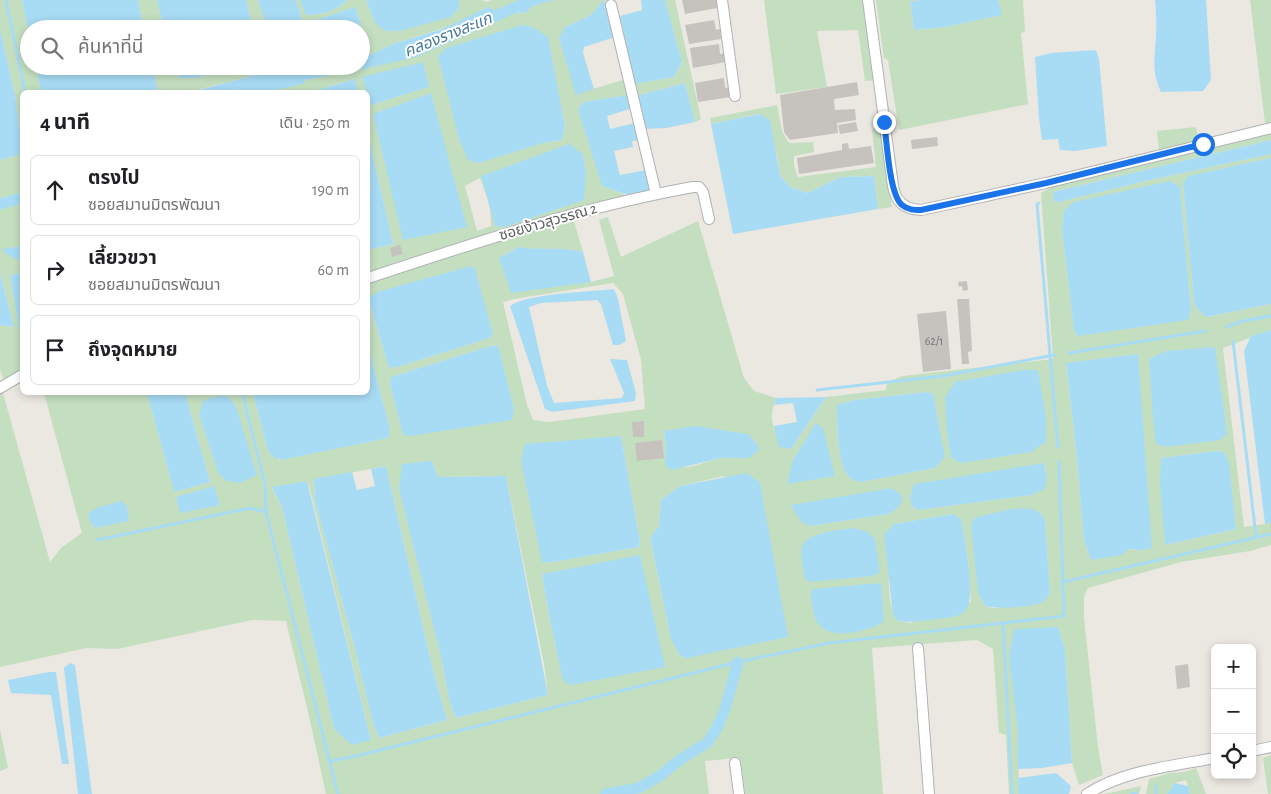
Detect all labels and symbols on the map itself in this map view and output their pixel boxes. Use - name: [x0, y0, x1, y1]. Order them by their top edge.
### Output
- water label: คลองรางสะแก: [402, 10, 495, 60]
- route end: [873, 111, 896, 134]
- route start: [1192, 133, 1215, 156]
- street label: ซอยง้าวสุวรรณ 2: [497, 200, 599, 244]
- house number: 62/1: [925, 335, 943, 347]

